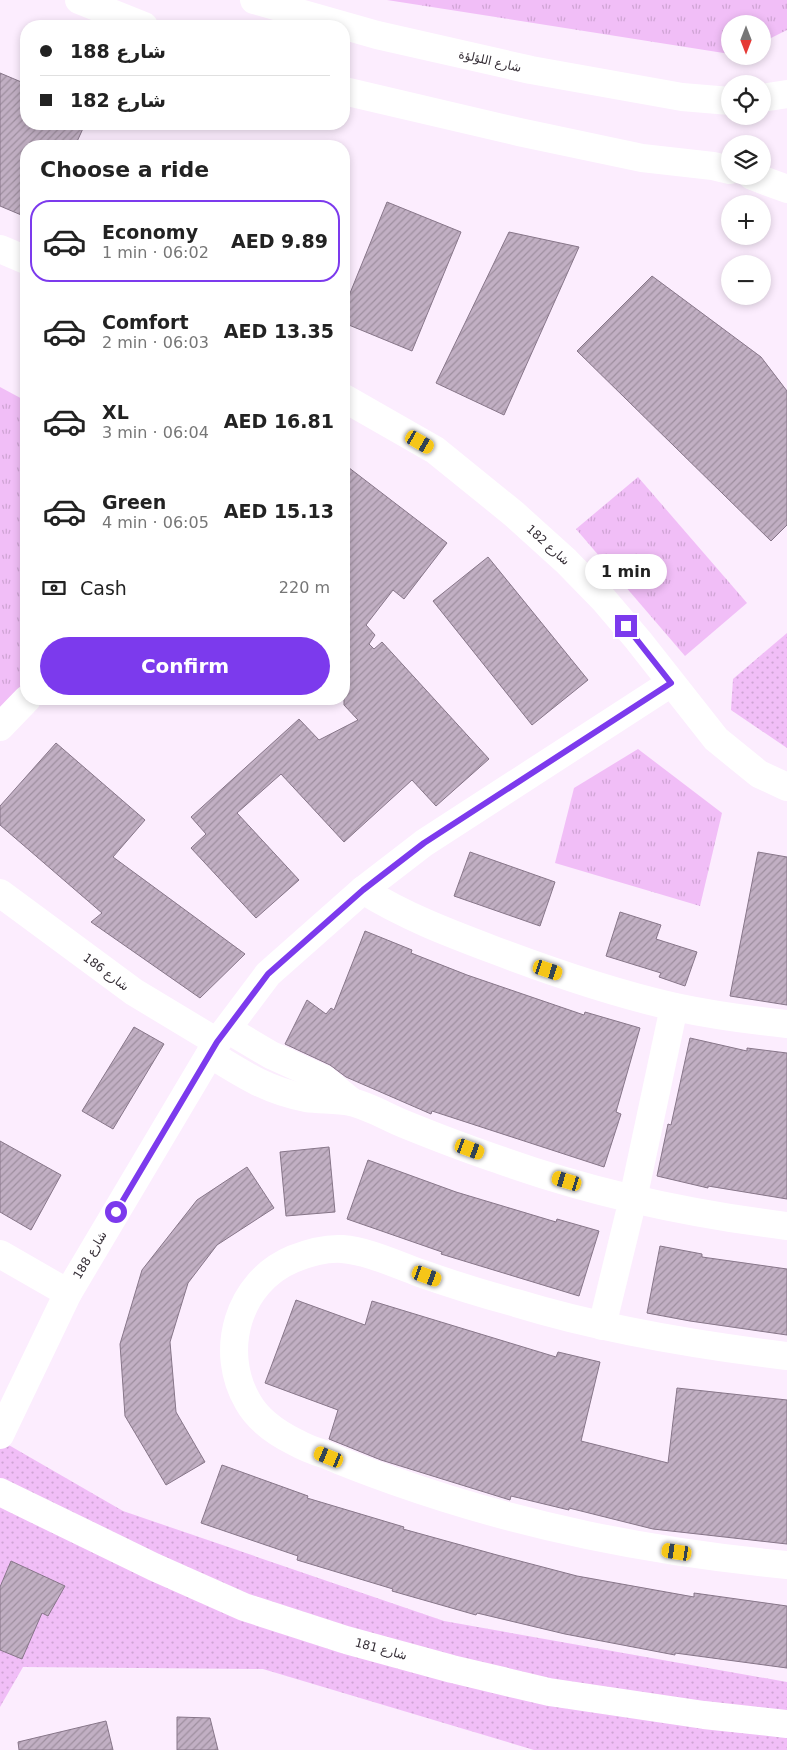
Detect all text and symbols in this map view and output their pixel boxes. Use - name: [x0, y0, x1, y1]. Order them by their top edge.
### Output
- north arrow: [721, 15, 771, 65]
- map controls: [721, 15, 771, 305]
- text: شارع 188: [70, 40, 166, 62]
- street label: شارع اللؤلؤة: [457, 47, 523, 76]
- button: locate: [721, 75, 771, 125]
- text: شارع 182: [70, 89, 166, 111]
- button: layers: [721, 135, 771, 185]
- text: Choose a ride: [40, 157, 209, 182]
- button: +: [721, 195, 771, 245]
- icon: car: [42, 219, 87, 264]
- text: Economy: [102, 221, 198, 243]
- text: AED 9.89: [231, 230, 328, 252]
- text: 1 min · 06:02: [102, 243, 209, 262]
- button: −: [721, 255, 771, 305]
- icon: car: [42, 309, 87, 354]
- text: Comfort: [102, 311, 189, 333]
- text: AED 13.35: [224, 320, 334, 342]
- text: 2 min · 06:03: [102, 333, 209, 352]
- icon: car: [42, 399, 87, 444]
- text: XL: [102, 401, 129, 423]
- text: AED 16.81: [224, 410, 334, 432]
- text: 3 min · 06:04: [102, 423, 209, 442]
- car: [403, 428, 436, 456]
- icon: car: [42, 489, 87, 534]
- text: Green: [102, 491, 166, 513]
- text: AED 15.13: [224, 500, 334, 522]
- text: 4 min · 06:05: [102, 513, 209, 532]
- street label: شارع 182: [523, 522, 573, 569]
- callout: 1 min: [585, 554, 667, 588]
- text: 1 min: [601, 562, 651, 581]
- icon: cash: [40, 574, 68, 602]
- text: Cash: [80, 577, 127, 599]
- text: 220 m: [279, 578, 330, 597]
- route end: [615, 615, 637, 637]
- button: Confirm: [40, 637, 330, 695]
- street label: شارع 186: [80, 950, 132, 994]
- car: [531, 958, 564, 982]
- car: [453, 1137, 486, 1161]
- car: [550, 1169, 583, 1193]
- route start: [105, 1201, 127, 1223]
- street label: شارع 188: [70, 1229, 111, 1282]
- car: [410, 1264, 443, 1288]
- car: [312, 1444, 345, 1470]
- car: [661, 1542, 692, 1562]
- street label: شارع 181: [353, 1635, 409, 1664]

